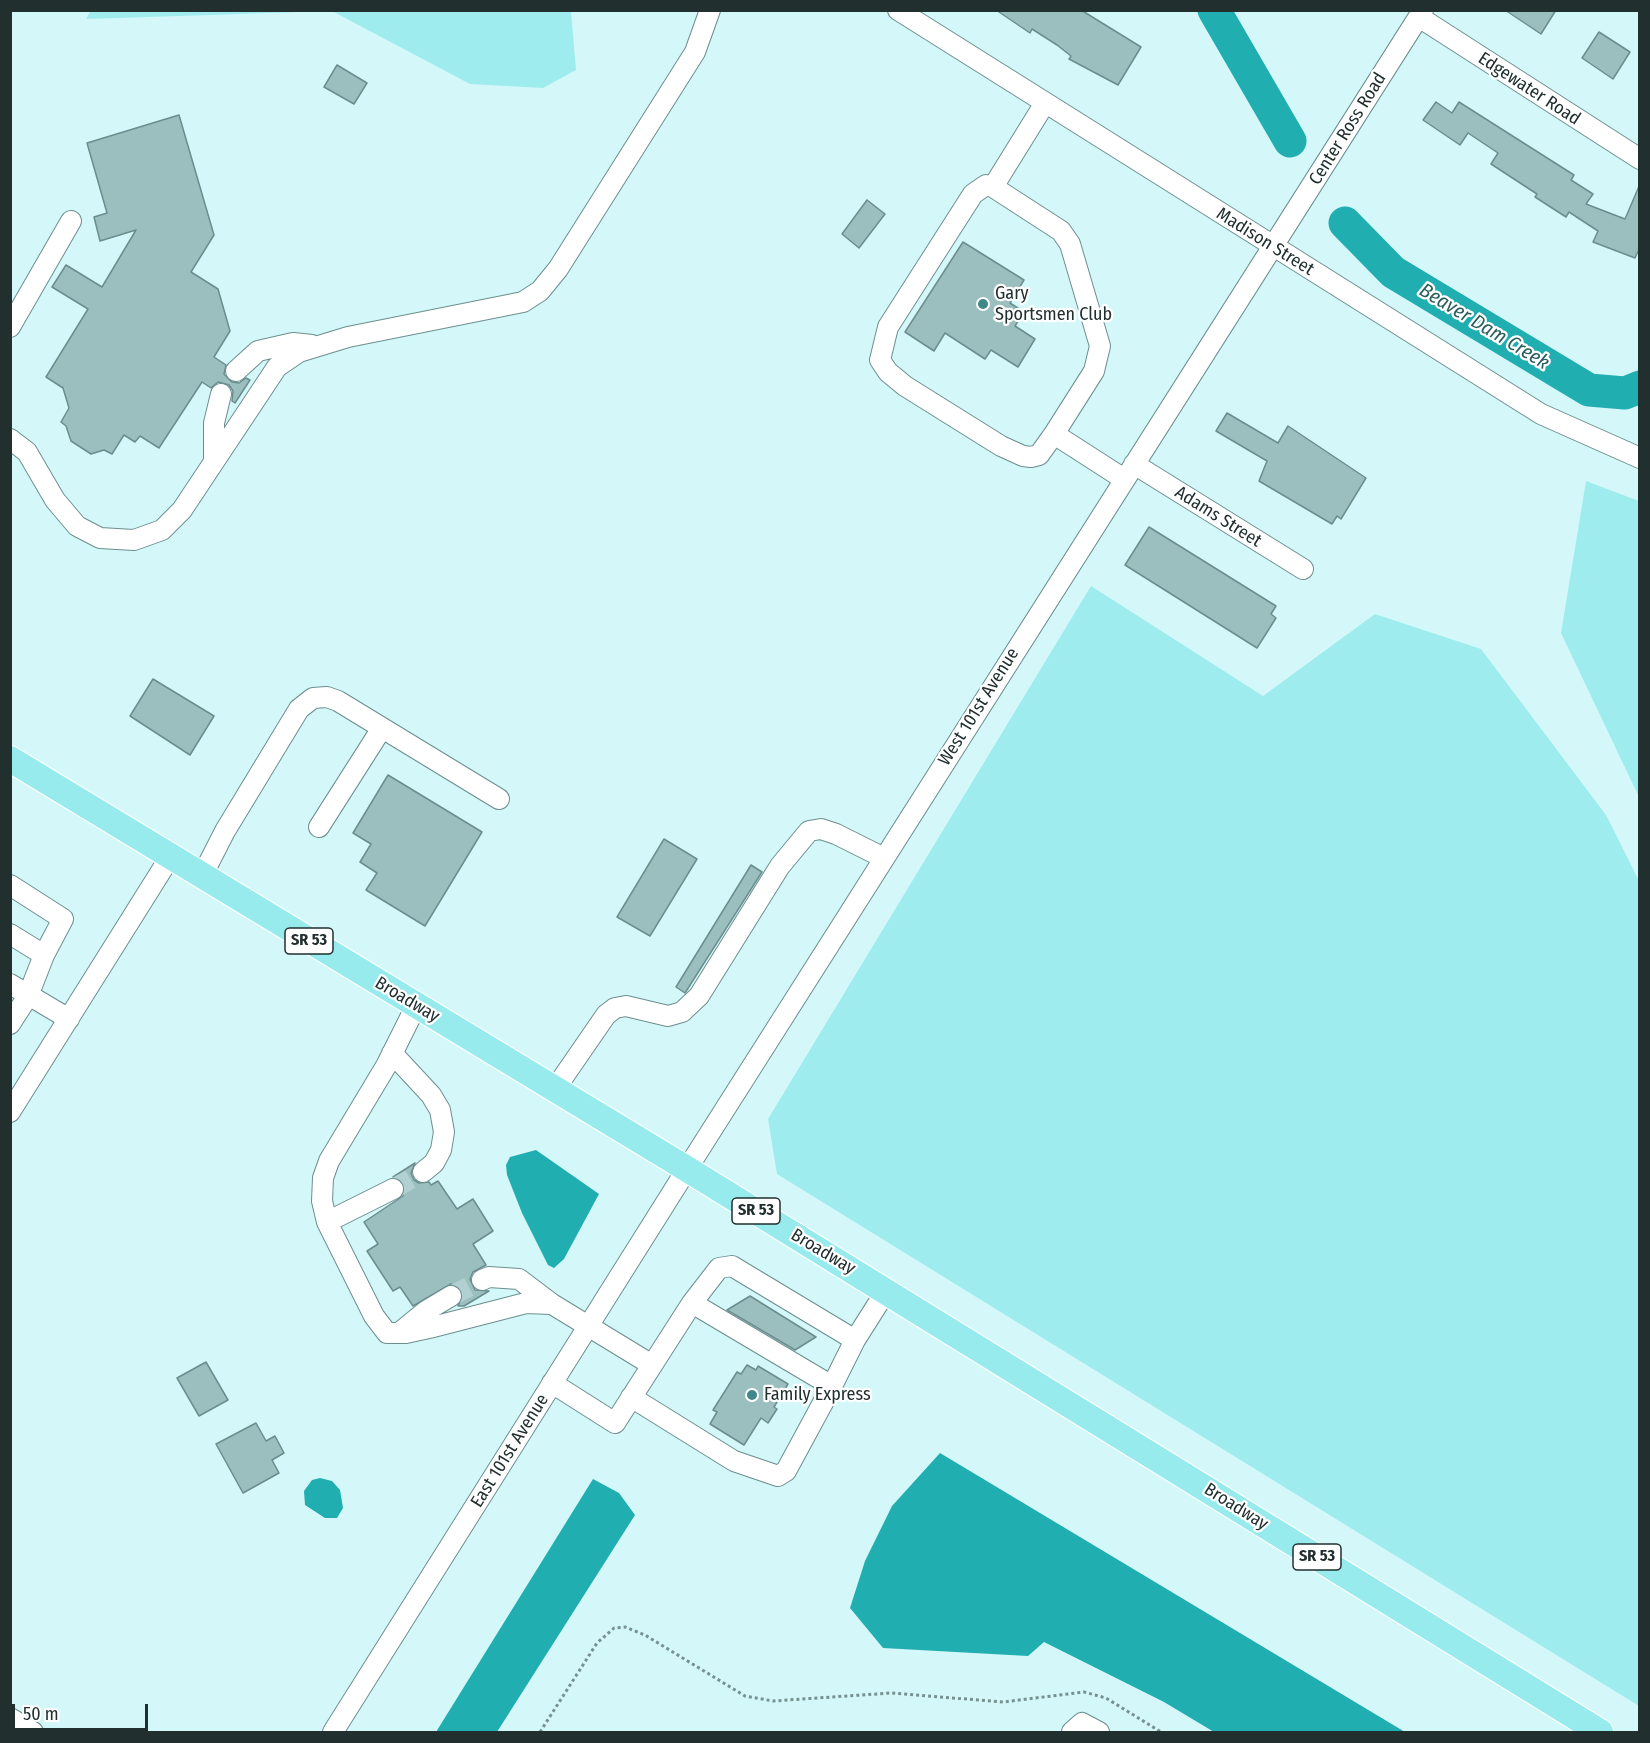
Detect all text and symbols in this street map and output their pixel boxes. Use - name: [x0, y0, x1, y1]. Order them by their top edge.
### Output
- street label: Edgewater Road: [1474, 48, 1584, 130]
- street label: Center Ross Road: [1305, 69, 1391, 189]
- street label: Madison Street: [1212, 203, 1318, 281]
- water label: Beaver Dam Creek: [1415, 279, 1553, 375]
- place label: Gary Sportsmen Club: [995, 283, 1112, 326]
- marker: Gary Sportsmen Club: [976, 297, 990, 311]
- street label: Adams Street: [1171, 482, 1265, 552]
- street label: West 101st Avenue: [934, 644, 1024, 770]
- road number: SR 53: [285, 928, 333, 954]
- street label: Broadway: [371, 972, 443, 1028]
- road number: SR 53: [732, 1198, 780, 1224]
- street label: Broadway: [787, 1224, 859, 1280]
- place label: Family Express: [764, 1384, 871, 1406]
- marker: Family Express: [745, 1388, 759, 1402]
- street label: East 101st Avenue: [467, 1390, 553, 1512]
- street label: Broadway: [1200, 1479, 1272, 1535]
- road number: SR 53: [1293, 1544, 1341, 1570]
- scale bar: [15, 1692, 152, 1730]
- text: 50 m: [23, 1703, 59, 1725]

